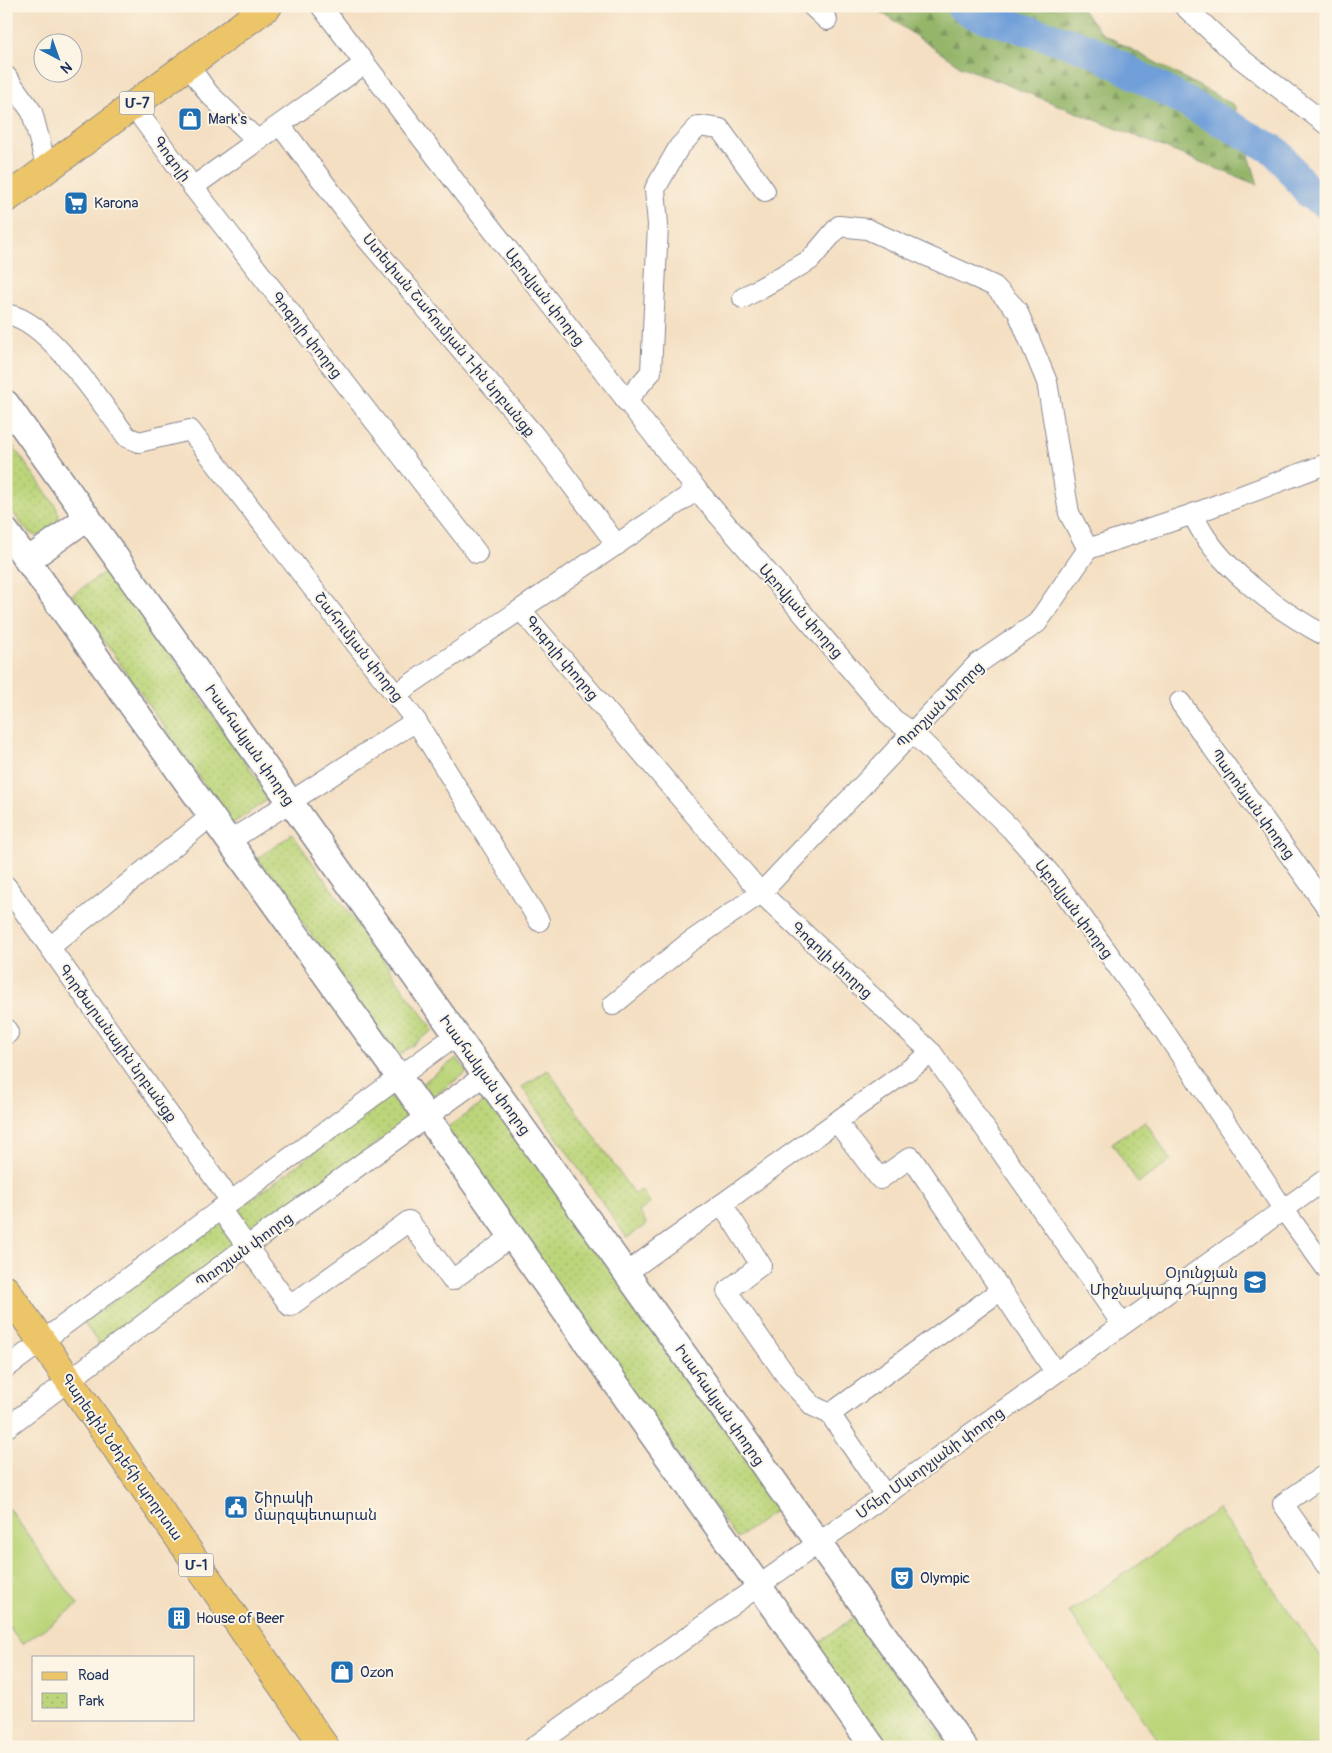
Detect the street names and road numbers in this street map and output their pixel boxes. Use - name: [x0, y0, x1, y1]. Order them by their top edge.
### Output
- road number: Մ-7: [120, 92, 154, 115]
- street label: Գոգոլի: [149, 133, 195, 186]
- street label: Ստեփան Շահումյան 1-ին նրբանցք: [358, 230, 539, 441]
- street label: Աբովյան փողոց: [500, 244, 589, 350]
- street label: Գոգոլի փողոց: [267, 288, 346, 382]
- street label: Աբովյան փողոց: [754, 560, 847, 663]
- street label: Շահումյան փողոց: [310, 589, 407, 706]
- street label: Գոգոլի փողոց: [521, 612, 603, 705]
- street label: Պռոշյան փողոց: [893, 658, 988, 753]
- street label: Իսահակյան փողոց: [201, 681, 299, 810]
- street label: Պարոնյան փողոց: [1206, 745, 1299, 863]
- street label: Աբովյան փողոց: [1030, 856, 1117, 963]
- street label: Գոգոլի փողոց: [787, 918, 876, 1003]
- street label: Գործարանային նրբանցք: [54, 961, 181, 1126]
- street label: Իսահակյան փողոց: [435, 1011, 535, 1139]
- street label: Պռոշյան փողոց: [192, 1209, 297, 1292]
- street label: Իսահակյան փողոց: [671, 1341, 769, 1470]
- street label: Գարեգին Նժդեհի պողոտա: [57, 1370, 187, 1545]
- street label: Մհեր Մկտրչյանի փողոց: [852, 1403, 1008, 1524]
- road number: Մ-1: [178, 1554, 214, 1576]

